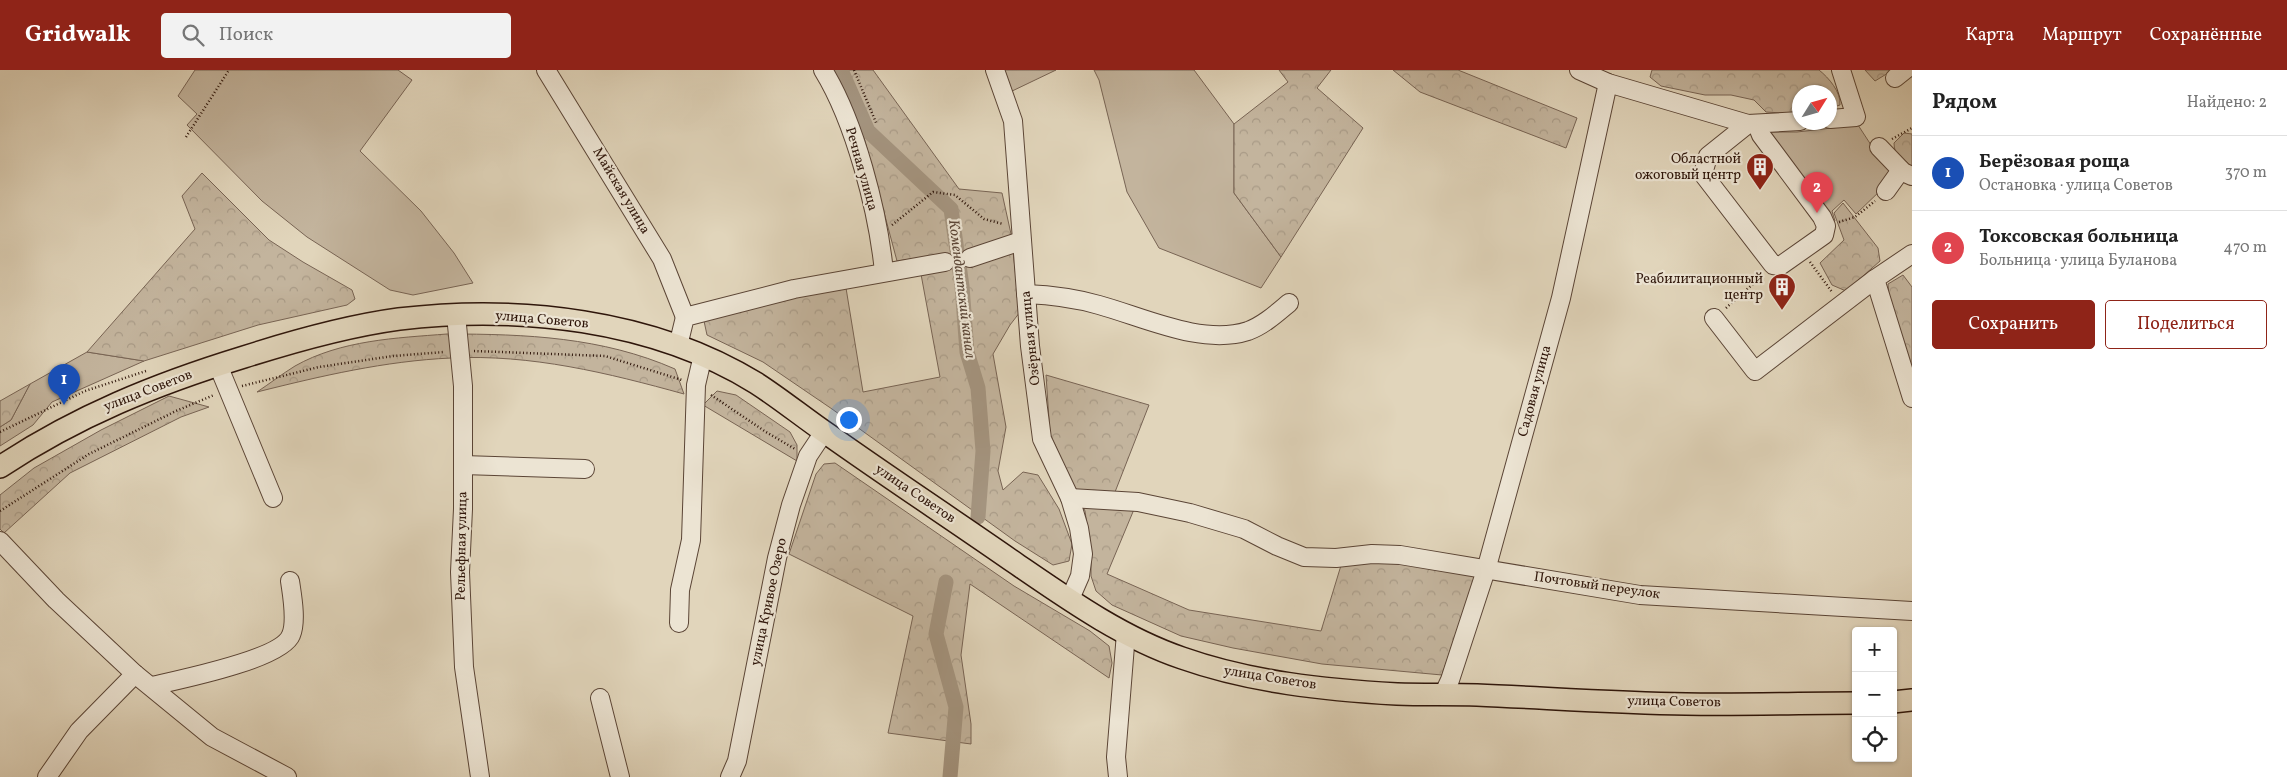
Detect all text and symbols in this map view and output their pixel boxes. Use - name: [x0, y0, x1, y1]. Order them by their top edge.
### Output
- search box: [161, 13, 511, 58]
- text: Gridwalk: [25, 18, 131, 52]
- icon: search: [179, 21, 207, 49]
- text: Поиск: [219, 22, 273, 48]
- text: Карта: [1965, 23, 2014, 48]
- text: Маршрут: [2042, 23, 2122, 48]
- text: Сохранённые: [2150, 23, 2262, 48]
- north arrow: [1792, 85, 1837, 130]
- text: Рядом: [1932, 88, 1997, 117]
- text: Найдено: 2: [2187, 92, 2267, 114]
- street label: Речная улица: [840, 125, 882, 213]
- street label: Майская улица: [588, 144, 654, 238]
- text: Берёзовая роща: [1979, 149, 2130, 175]
- place label: Областной ожоговый центр: [1635, 150, 1741, 185]
- building icon: Областной ожоговый центр: [1745, 152, 1775, 191]
- text: 1: [1945, 162, 1951, 184]
- text: 370 m: [2225, 162, 2267, 184]
- pin: 2: [1801, 172, 1833, 213]
- text: Остановка · улица Советов: [1979, 175, 2173, 197]
- water label: Комендантский канал: [942, 218, 980, 360]
- text: Токсовская больница: [1979, 224, 2179, 250]
- text: 2: [1944, 237, 1952, 259]
- text: 470 m: [2223, 237, 2267, 259]
- text: Больница · улица Буланова: [1979, 250, 2177, 272]
- place label: Реабилитационный центр: [1635, 270, 1763, 305]
- building icon: Реабилитационный центр: [1767, 272, 1797, 311]
- street label: Озёрная улица: [1017, 290, 1045, 386]
- button: Сохранить: [1932, 300, 2095, 349]
- button: Поделиться: [2105, 300, 2267, 349]
- street label: улица Советов: [495, 306, 589, 334]
- street label: Садовая улица: [1514, 343, 1556, 439]
- pin: 1: [48, 364, 80, 405]
- street label: улица Советов: [101, 365, 195, 417]
- your location: [836, 407, 862, 433]
- street label: улица Советов: [871, 460, 959, 528]
- street label: Рельефная улица: [452, 491, 472, 601]
- street label: улица Кривое Озеро: [746, 536, 792, 668]
- street label: Почтовый переулок: [1533, 568, 1662, 604]
- map controls: [1852, 627, 1897, 762]
- button: +: [1852, 627, 1897, 672]
- street label: улица Советов: [1222, 661, 1318, 695]
- button: −: [1852, 672, 1897, 717]
- street label: улица Советов: [1627, 692, 1721, 712]
- button: locate: [1852, 717, 1897, 762]

